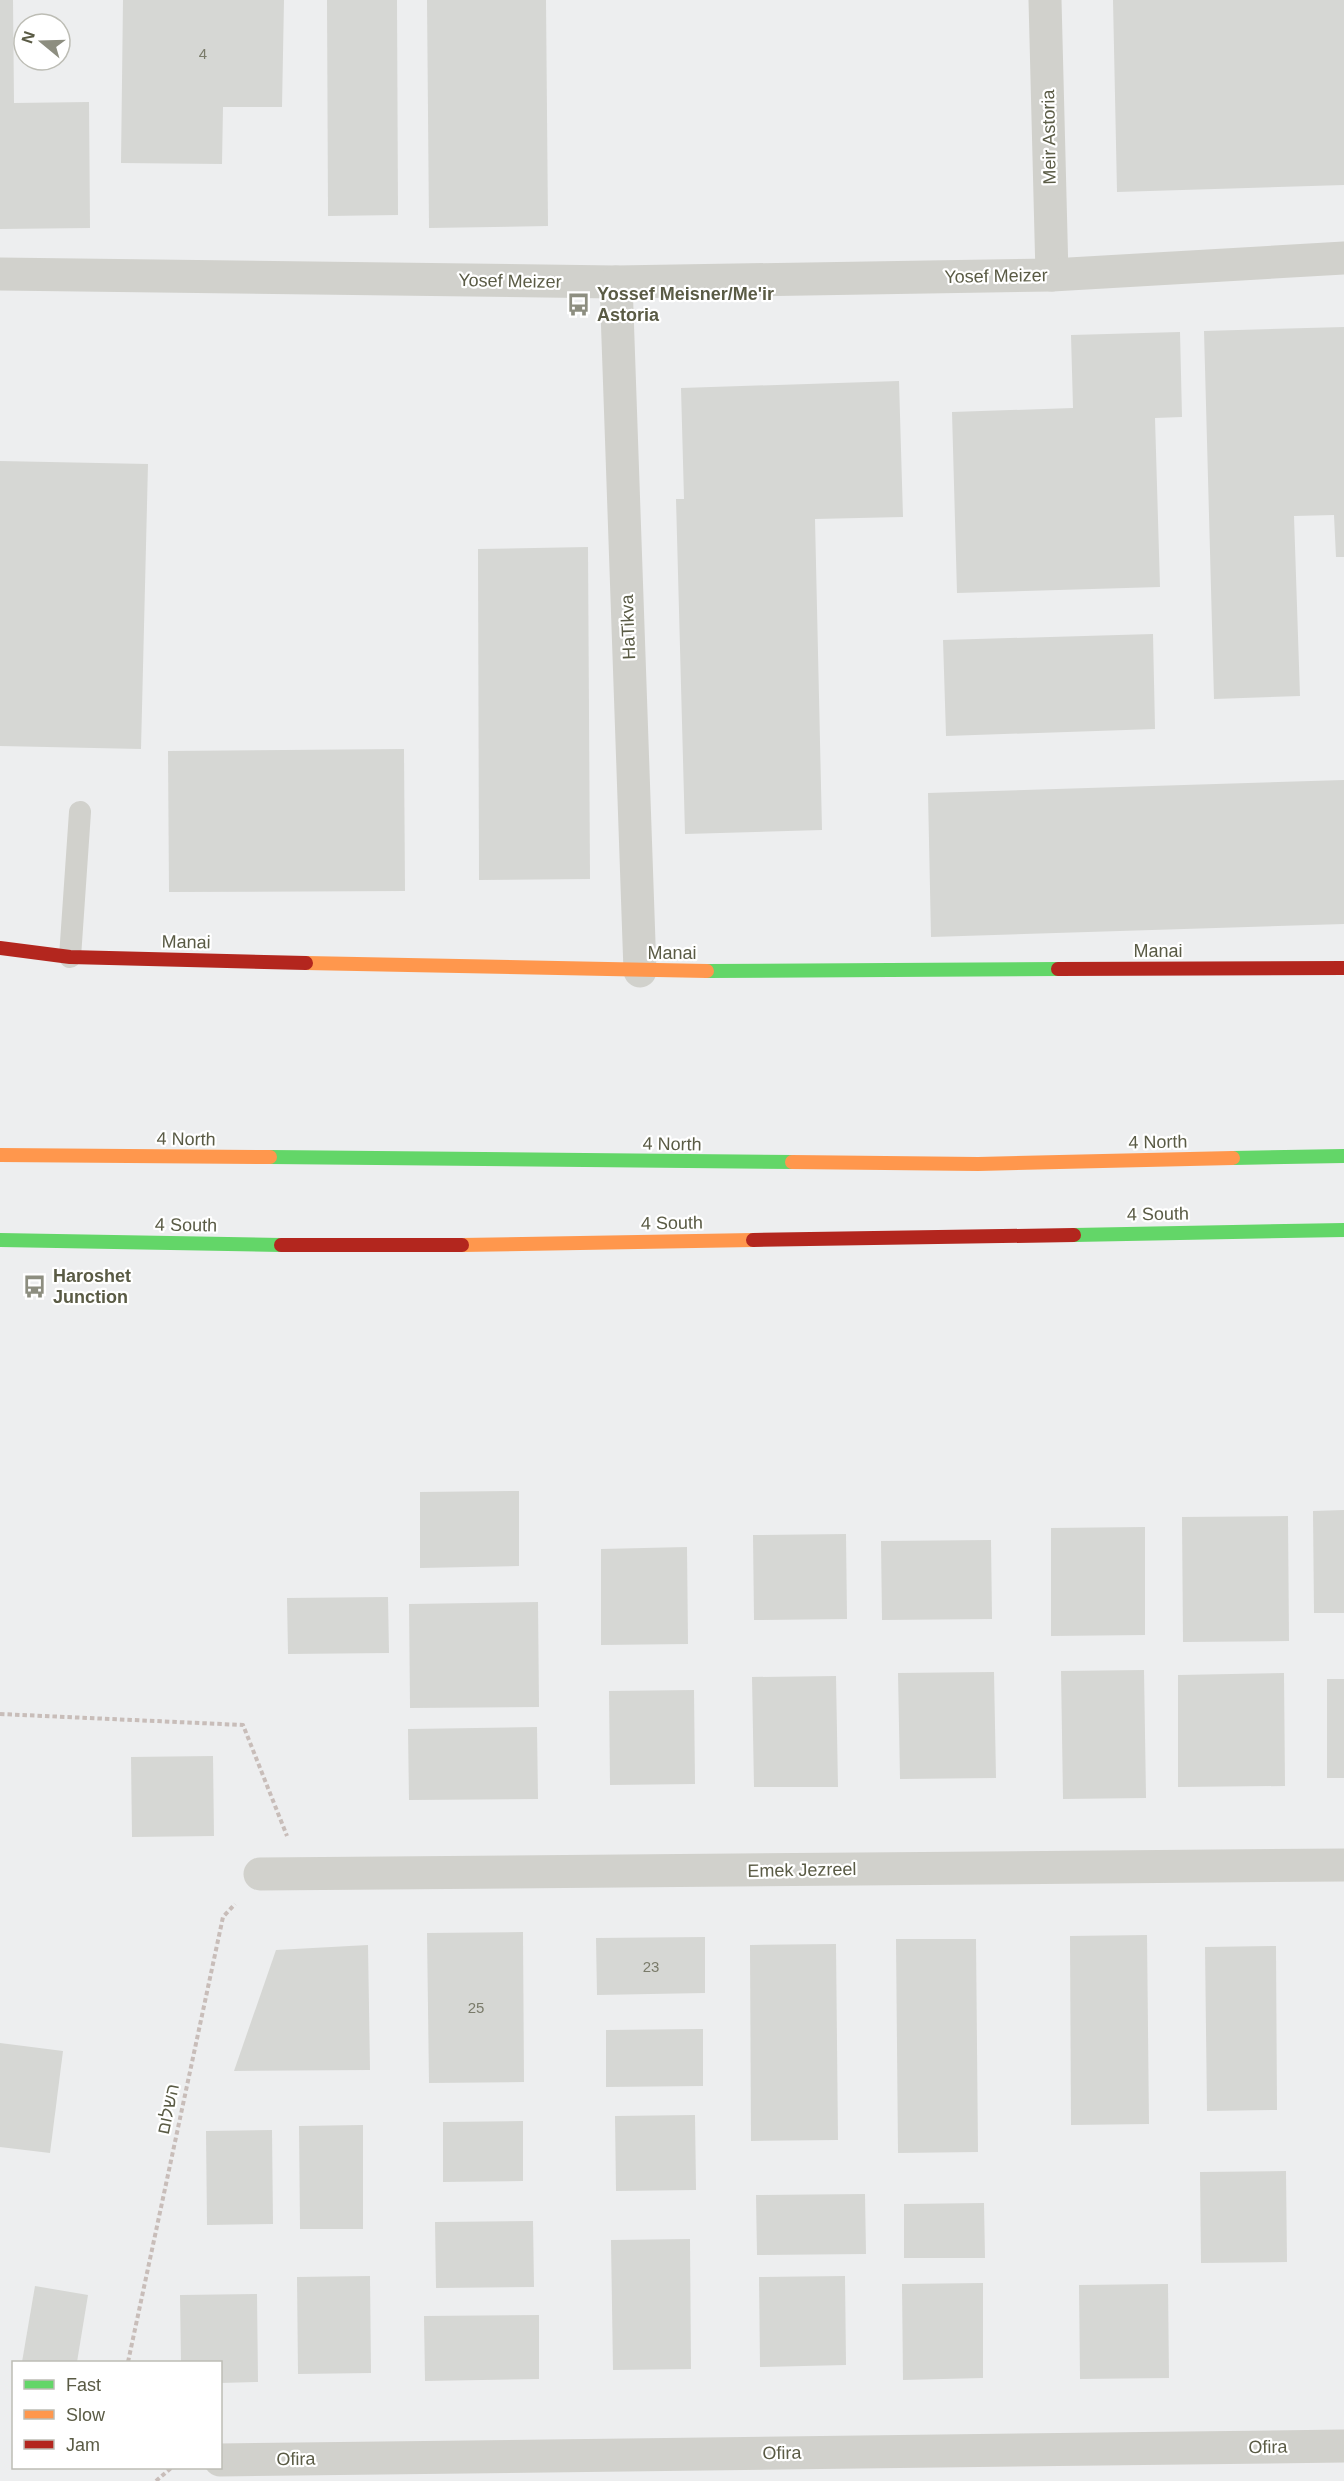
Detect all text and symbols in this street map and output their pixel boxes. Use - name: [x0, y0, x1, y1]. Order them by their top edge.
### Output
- north arrow: [12, 12, 72, 72]
- text: N: [18, 29, 38, 46]
- house number: 4: [199, 45, 207, 62]
- street label: Meir Astoria: [1038, 88, 1060, 185]
- street label: Yosef Meizer: [944, 265, 1048, 287]
- street label: Yosef Meizer: [458, 270, 562, 292]
- place label: Yossef Meisner/Me'ir Astoria: [597, 284, 774, 325]
- bus stop icon: Yossef Meisner/Me'ir Astoria: [566, 291, 592, 317]
- street label: HaTikva: [617, 593, 639, 660]
- street label: Manai: [161, 932, 211, 952]
- street label: Manai: [1133, 941, 1183, 961]
- street label: Manai: [647, 943, 697, 963]
- street label: 4 North: [156, 1128, 216, 1150]
- street label: 4 North: [1128, 1131, 1188, 1153]
- street label: 4 North: [642, 1133, 702, 1155]
- street label: 4 South: [1127, 1203, 1189, 1225]
- street label: 4 South: [641, 1212, 703, 1234]
- street label: 4 South: [155, 1214, 217, 1236]
- place label: Haroshet Junction: [53, 1266, 131, 1307]
- bus stop icon: Haroshet Junction: [22, 1273, 48, 1299]
- street label: Emek Jezreel: [747, 1859, 857, 1881]
- house number: 23: [643, 1958, 659, 1975]
- house number: 25: [468, 1999, 484, 2016]
- street label: השלום: [153, 2082, 183, 2136]
- legend: [12, 2361, 222, 2469]
- text: Fast: [66, 2375, 101, 2395]
- text: Slow: [66, 2405, 106, 2425]
- text: Jam: [66, 2435, 100, 2455]
- street label: Ofira: [1248, 2437, 1289, 2457]
- street label: Ofira: [762, 2443, 803, 2463]
- street label: Ofira: [276, 2449, 317, 2469]

